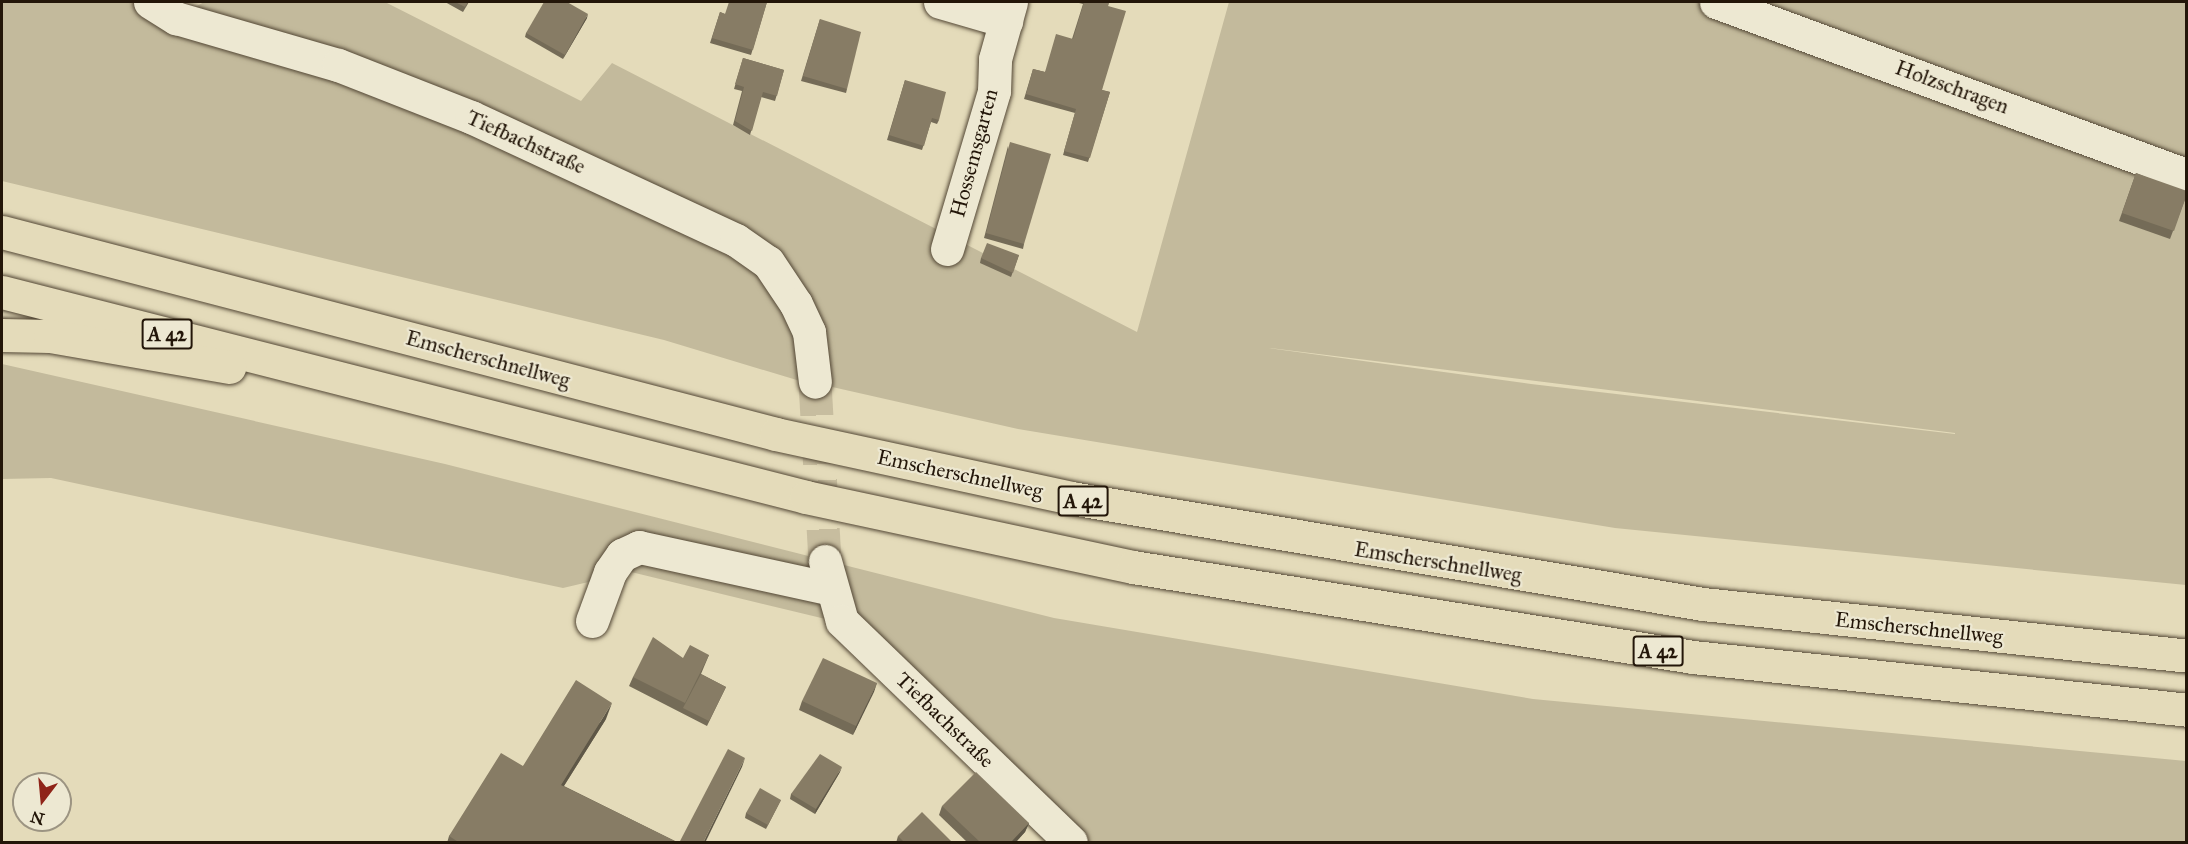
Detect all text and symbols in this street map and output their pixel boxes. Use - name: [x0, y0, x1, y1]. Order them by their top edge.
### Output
- street label: Holzschragen: [1892, 55, 2012, 119]
- street label: Hossemsgarten: [945, 86, 1003, 220]
- street label: Tiefbachstraße: [463, 105, 589, 179]
- road number: A 42: [142, 317, 192, 351]
- street label: Emscherschnellweg: [403, 325, 573, 393]
- street label: Emscherschnellweg: [875, 444, 1045, 504]
- road number: A 42: [1058, 484, 1108, 518]
- street label: Emscherschnellweg: [1353, 536, 1523, 588]
- street label: Emscherschnellweg: [1834, 607, 2004, 649]
- road number: A 42: [1632, 634, 1684, 668]
- street label: Tiefbachstraße: [891, 667, 999, 773]
- north arrow: [12, 772, 72, 832]
- text: N: [28, 807, 47, 829]

